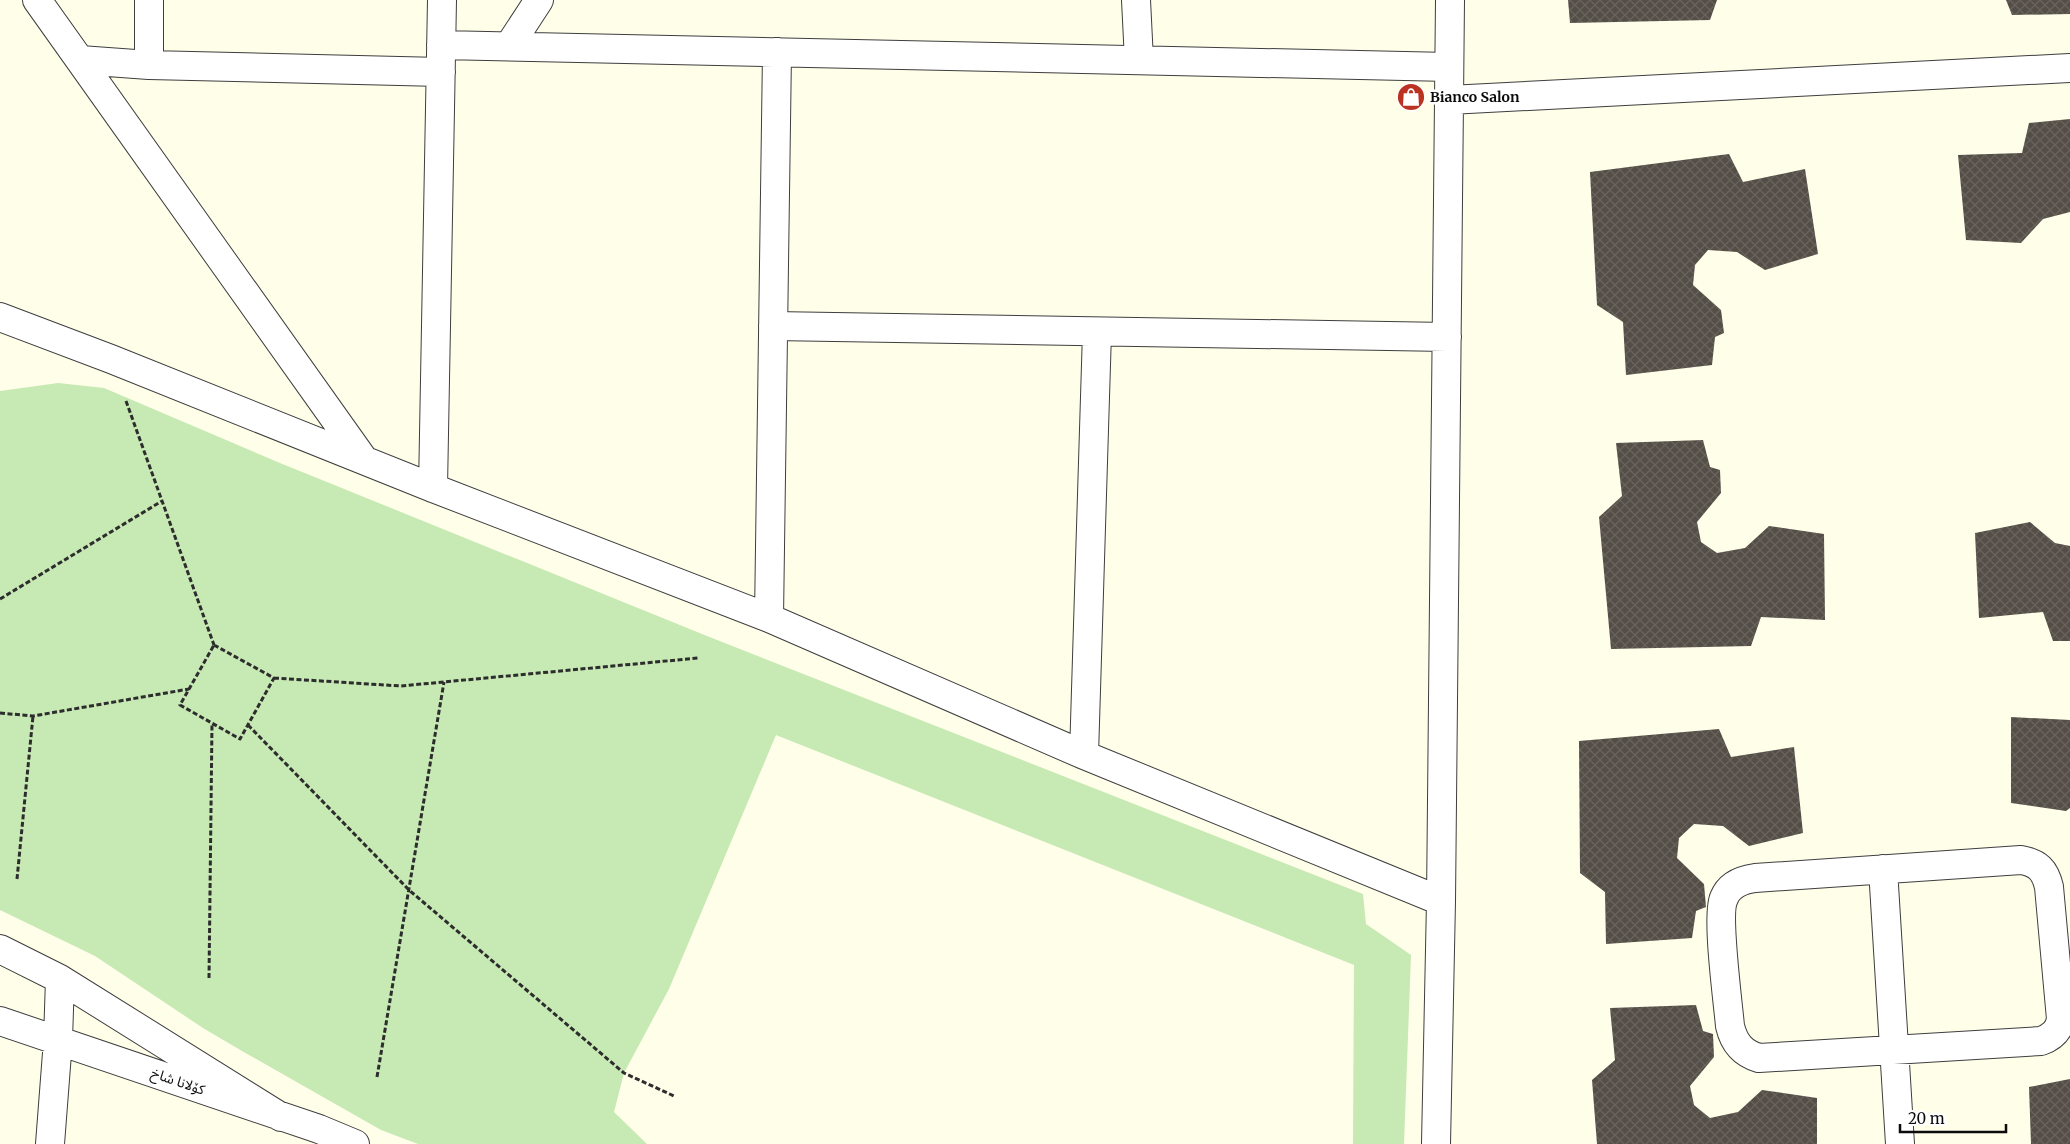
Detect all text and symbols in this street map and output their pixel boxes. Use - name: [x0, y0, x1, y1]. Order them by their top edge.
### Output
- shop icon: Bianco Salon: [1396, 82, 1426, 112]
- place label: Bianco Salon: [1430, 88, 1520, 106]
- street label: کۆلانا شاخ: [148, 1063, 207, 1101]
- scale bar: [1900, 1102, 2006, 1134]
- text: 20 m: [1908, 1109, 1945, 1128]

